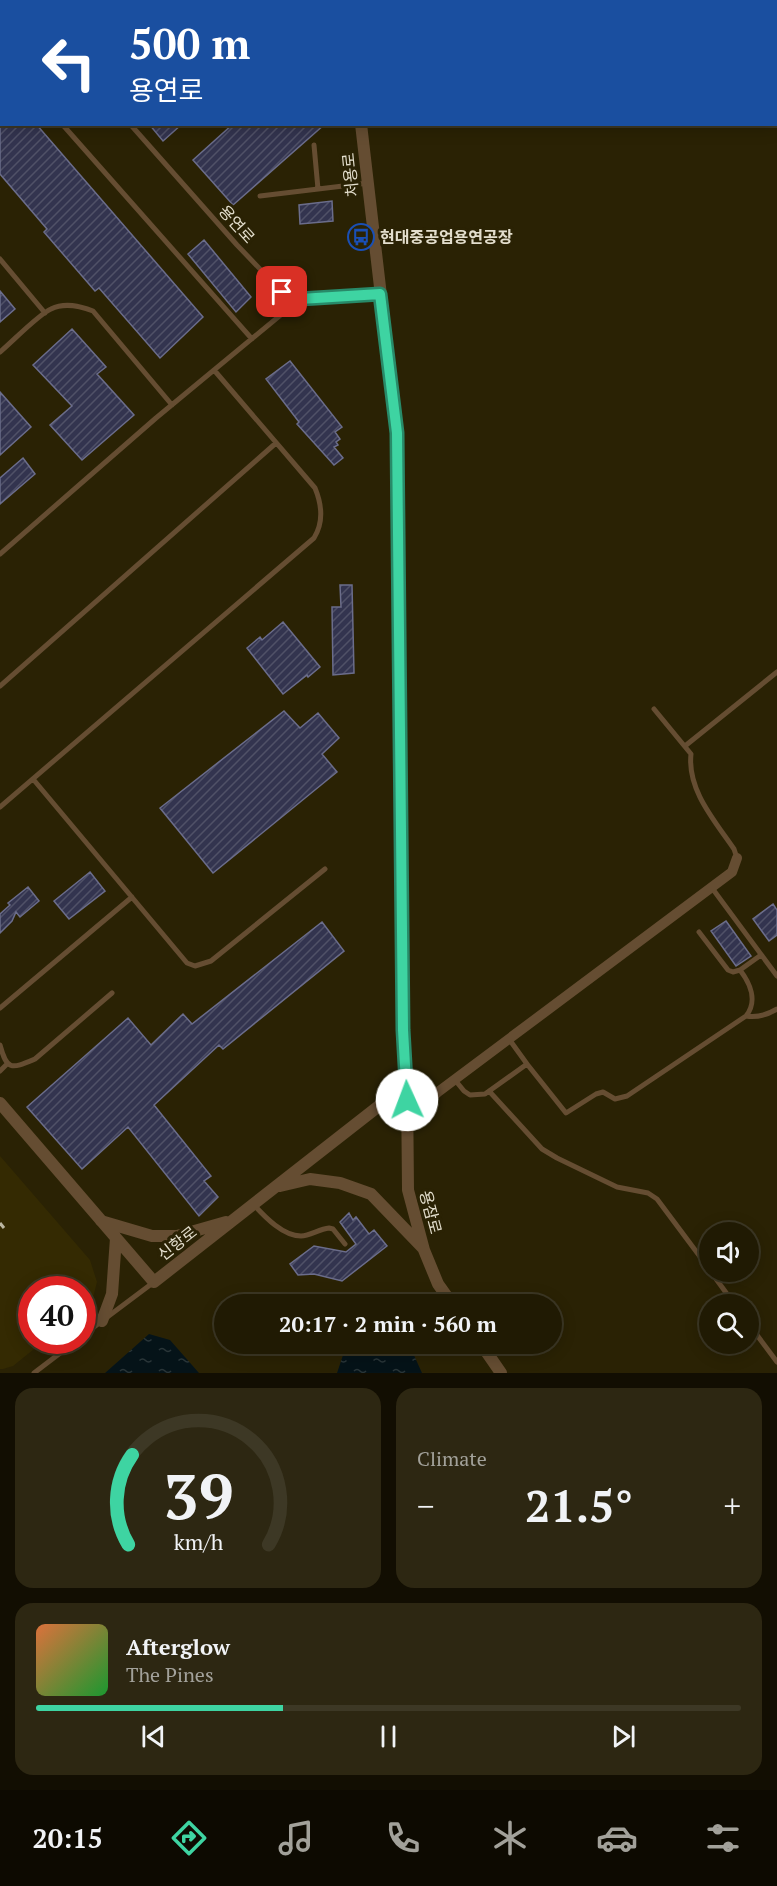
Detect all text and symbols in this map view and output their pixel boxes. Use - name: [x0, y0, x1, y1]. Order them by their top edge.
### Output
- text: 500 m: [129, 15, 250, 71]
- icon: left: [30, 24, 108, 102]
- text: 용연로: [129, 72, 204, 108]
- street label: 처용로: [337, 152, 363, 198]
- street label: 용연로: [214, 200, 260, 248]
- bus stop icon: 현대중공업용연공장: [346, 222, 376, 252]
- place label: 현대중공업용연공장: [380, 226, 513, 248]
- pin: [256, 266, 307, 317]
- icon: arrive: [265, 275, 298, 308]
- position arrow: [375, 1068, 439, 1132]
- street label: 용잠로: [415, 1188, 447, 1236]
- street label: 신항로: [153, 1221, 201, 1265]
- map controls: [699, 1222, 759, 1354]
- button: sound: [699, 1222, 759, 1282]
- speed limit sign: 40: [18, 1276, 96, 1354]
- button: search: [699, 1294, 759, 1354]
- text: 20:17 · 2 min · 560 m: [279, 1309, 497, 1338]
- text: Climate: [417, 1445, 487, 1472]
- text: 39: [163, 1454, 233, 1537]
- text: 21.5°: [525, 1475, 633, 1535]
- text: −: [417, 1484, 435, 1527]
- text: +: [723, 1484, 741, 1527]
- text: km/h: [173, 1528, 223, 1556]
- text: Afterglow: [126, 1632, 230, 1661]
- text: The Pines: [126, 1661, 214, 1688]
- icon: previous: [137, 1720, 170, 1753]
- icon: pause: [372, 1720, 405, 1753]
- icon: next: [607, 1720, 640, 1753]
- icon: directions: [168, 1817, 210, 1859]
- icon: music: [275, 1817, 317, 1859]
- icon: phone: [382, 1817, 424, 1859]
- icon: climate: [489, 1817, 531, 1859]
- icon: car: [596, 1817, 638, 1859]
- icon: filters: [702, 1817, 744, 1859]
- text: 20:15: [32, 1820, 103, 1856]

